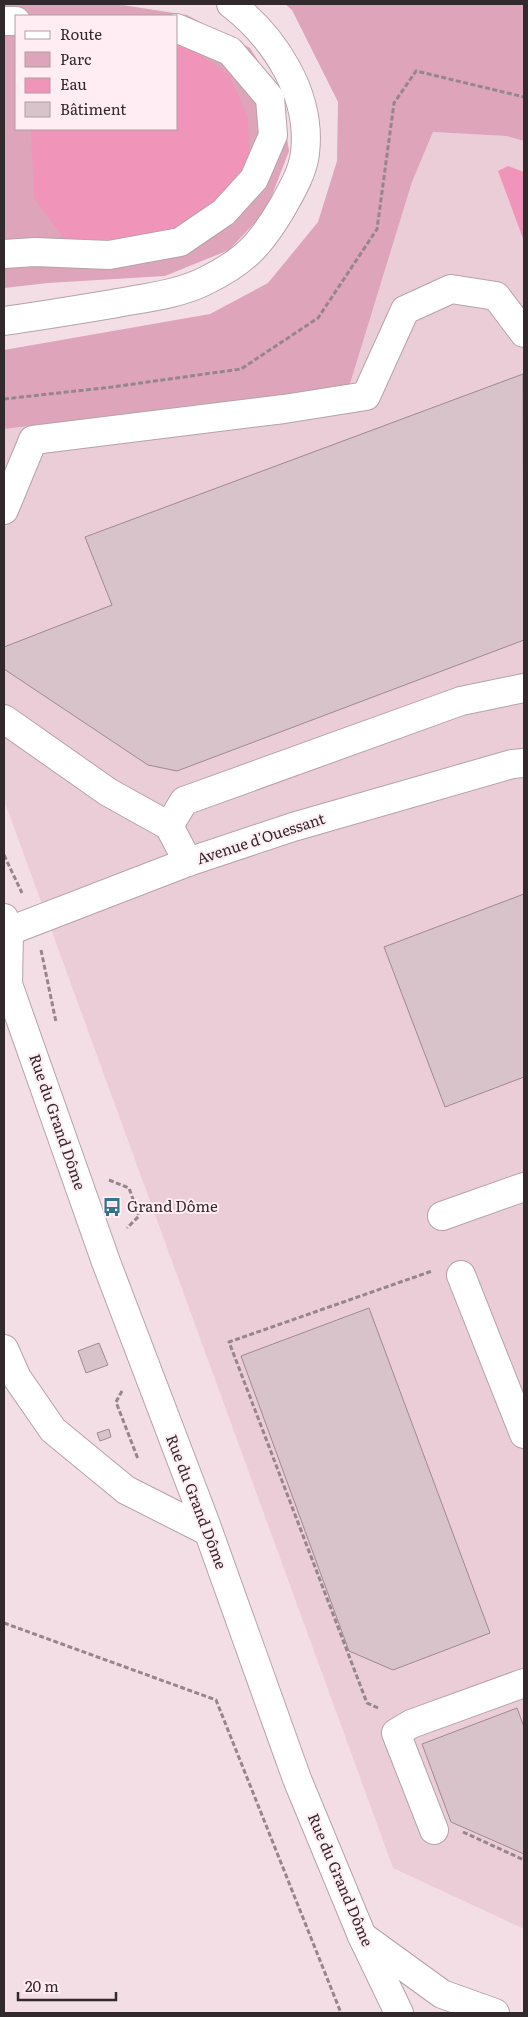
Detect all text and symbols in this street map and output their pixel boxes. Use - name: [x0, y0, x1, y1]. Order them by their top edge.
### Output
- legend: [15, 15, 178, 130]
- text: Route: [60, 22, 102, 45]
- text: Parc: [60, 47, 92, 70]
- text: Eau: [60, 72, 87, 95]
- text: Bâtiment: [60, 97, 126, 120]
- street label: Avenue d'Ouessant: [193, 806, 328, 869]
- street label: Rue du Grand Dôme: [24, 1050, 93, 1193]
- place label: Grand Dôme: [127, 1194, 218, 1217]
- bus stop icon: Grand Dôme: [101, 1196, 123, 1218]
- street label: Rue du Grand Dôme: [161, 1431, 234, 1572]
- street label: Rue du Grand Dôme: [303, 1809, 380, 1950]
- scale bar: [18, 1970, 115, 2002]
- text: 20 m: [25, 1974, 59, 1997]

